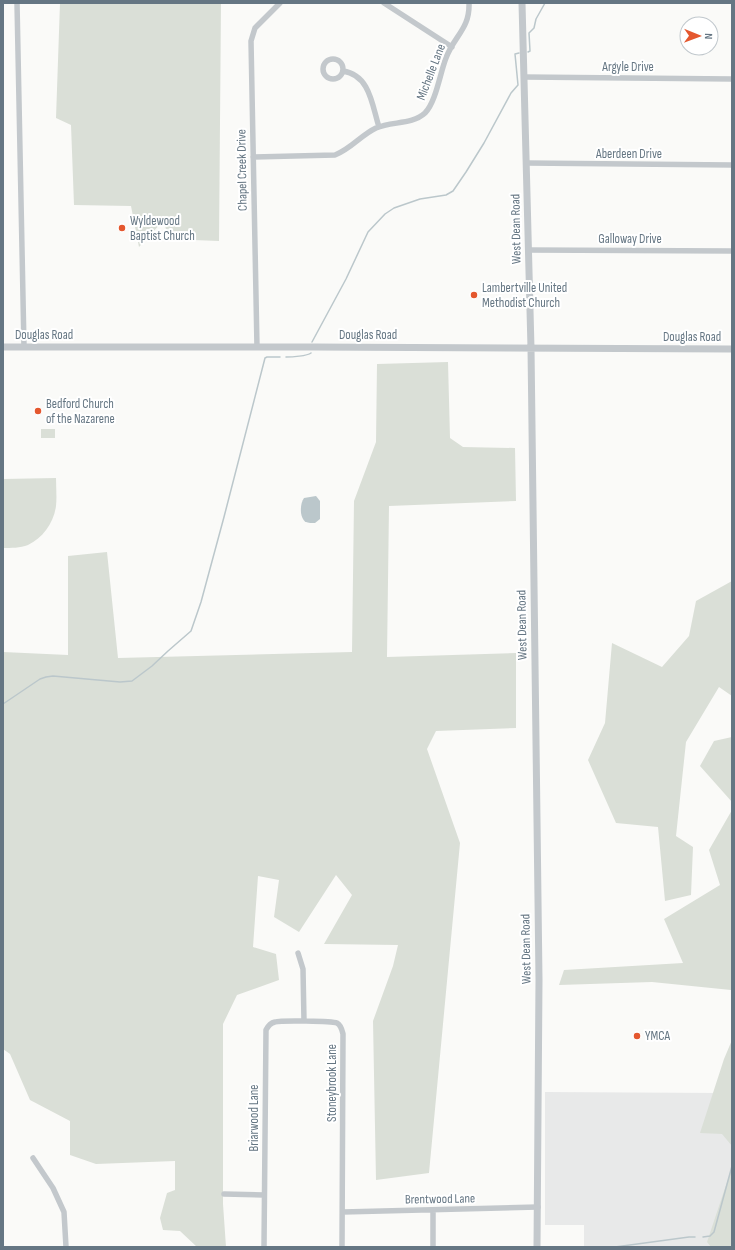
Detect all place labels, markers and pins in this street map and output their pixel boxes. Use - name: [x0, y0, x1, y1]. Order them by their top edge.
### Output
- place label: Wyldewood Baptist Church: [130, 213, 195, 244]
- marker: Wyldewood Baptist Church: [117, 223, 127, 233]
- place label: Lambertville United Methodist Church: [482, 280, 567, 311]
- marker: Lambertville United Methodist Church: [469, 290, 479, 300]
- place label: Bedford Church of the Nazarene: [46, 396, 115, 427]
- marker: Bedford Church of the Nazarene: [33, 406, 43, 416]
- place label: YMCA: [645, 1028, 670, 1044]
- marker: YMCA: [632, 1031, 642, 1041]

